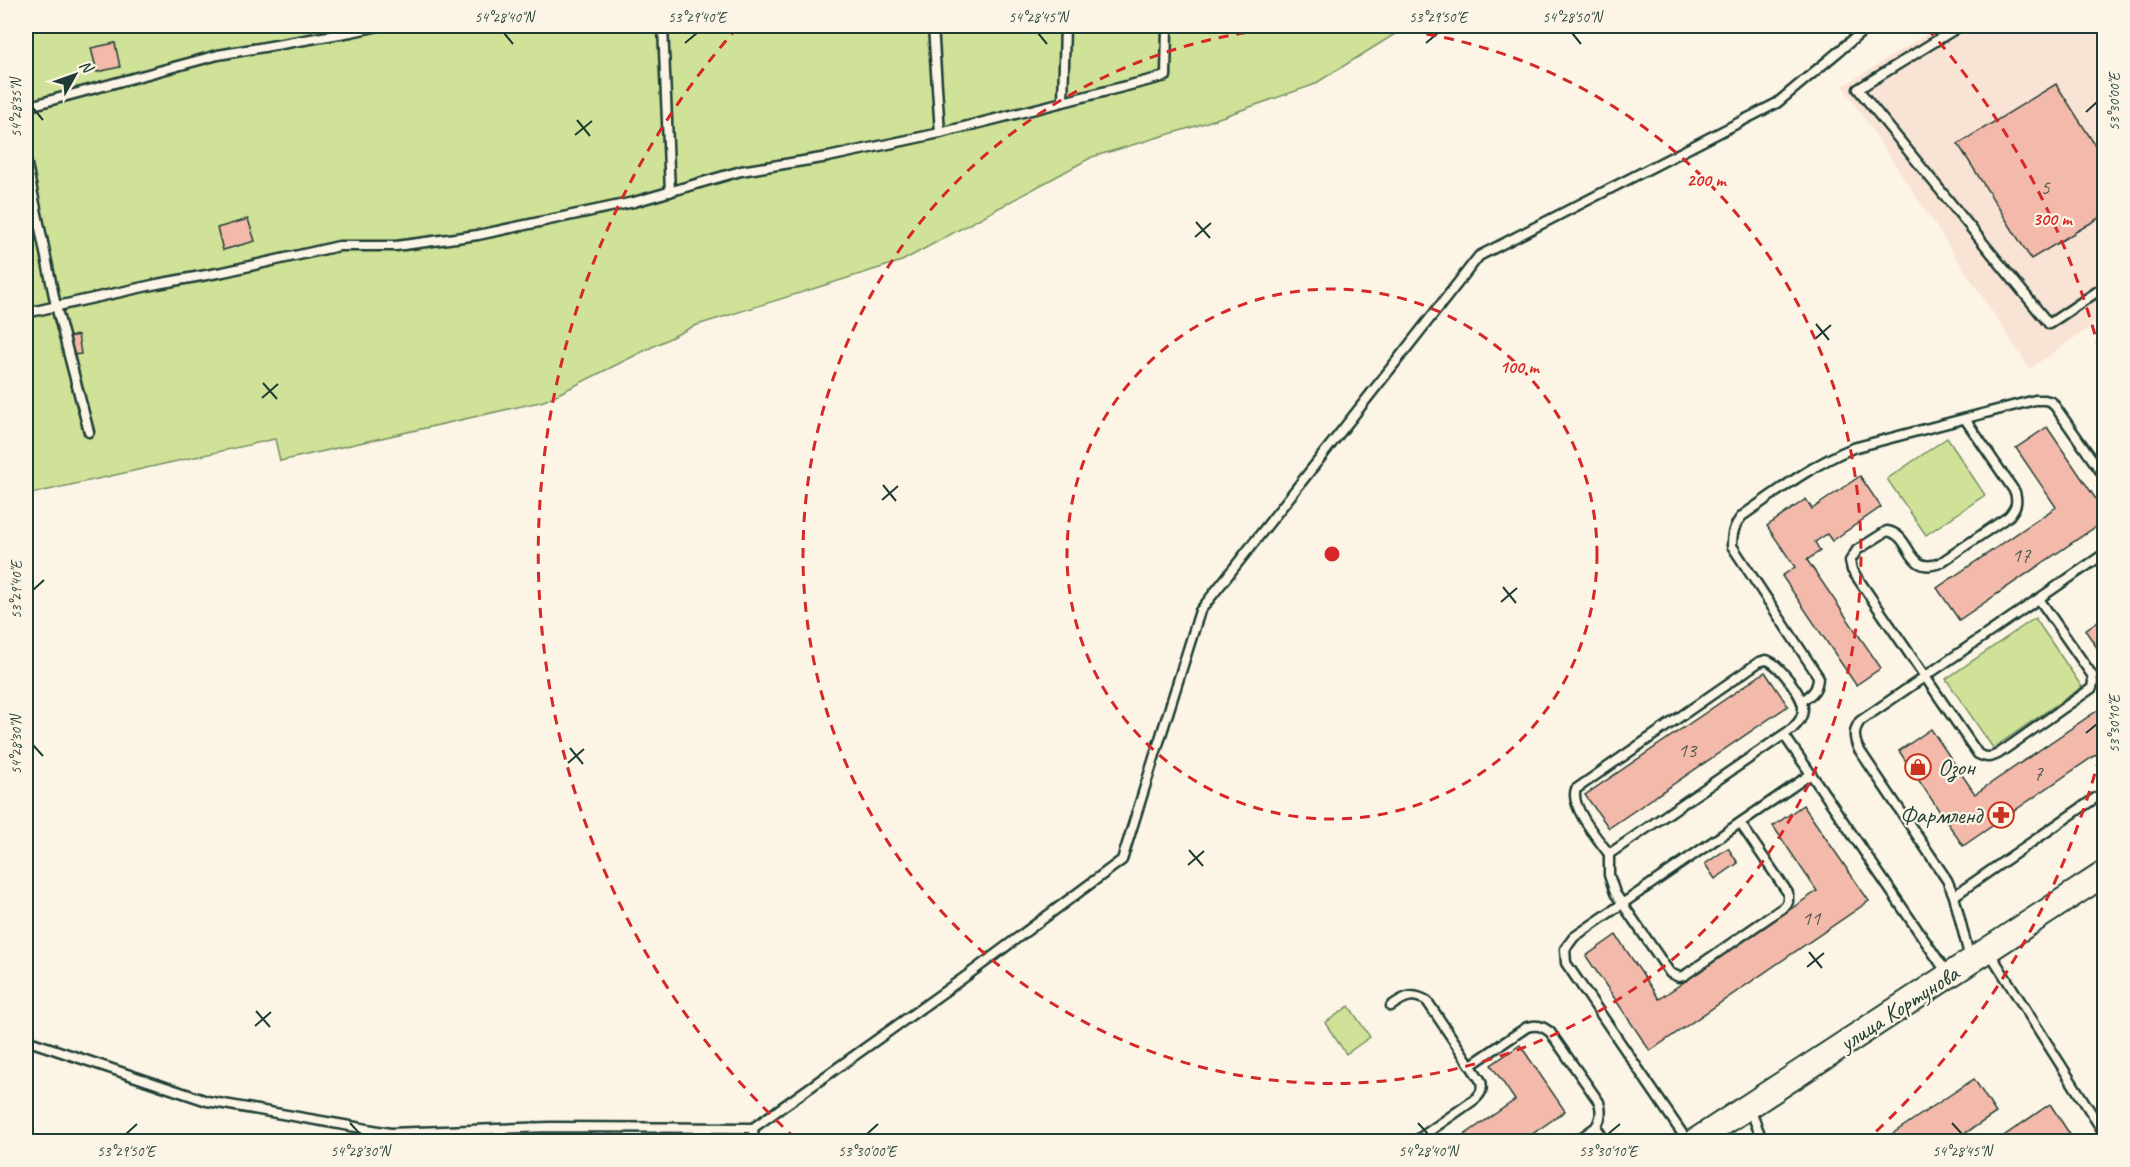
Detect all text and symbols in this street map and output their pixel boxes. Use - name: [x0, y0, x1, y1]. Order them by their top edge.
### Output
- text: 54°28'40"N: [474, 8, 537, 27]
- text: 53°29'40"E: [668, 8, 728, 27]
- text: 54°28'45"N: [1008, 8, 1071, 27]
- text: 53°29'50"E: [1409, 8, 1469, 27]
- text: 54°28'50"N: [1542, 8, 1605, 27]
- north arrow: [45, 45, 105, 105]
- text: N: [75, 56, 99, 79]
- text: 53°30'00"E: [2105, 71, 2124, 131]
- text: 54°28'35"N: [7, 75, 26, 138]
- text: 200 m: [1687, 169, 1727, 191]
- house number: 5: [2040, 174, 2051, 200]
- text: 300 m: [2033, 208, 2073, 230]
- text: 100 m: [1500, 356, 1540, 378]
- house number: 17: [2012, 542, 2032, 568]
- centre of rings: [1322, 544, 1342, 564]
- text: 53°29'40"E: [7, 559, 26, 619]
- text: 53°30'10"E: [2105, 693, 2124, 753]
- text: 54°28'30"N: [7, 712, 26, 775]
- house number: 13: [1678, 737, 1698, 763]
- shop icon: Озон: [1903, 752, 1933, 782]
- place label: Озон: [1938, 752, 1976, 783]
- house number: 7: [2033, 760, 2044, 786]
- place label: Фармленд: [1900, 800, 1984, 830]
- pharmacy icon: Фармленд: [1986, 800, 2016, 830]
- house number: 11: [1802, 905, 1822, 931]
- street label: улица Кортунова: [1832, 957, 1966, 1059]
- text: 53°29'50"E: [97, 1142, 157, 1161]
- text: 54°28'30"N: [330, 1142, 393, 1161]
- text: 53°30'00"E: [838, 1142, 898, 1161]
- text: 54°28'40"N: [1398, 1142, 1461, 1161]
- text: 53°30'10"E: [1579, 1142, 1639, 1161]
- text: 54°28'45"N: [1932, 1142, 1995, 1161]

